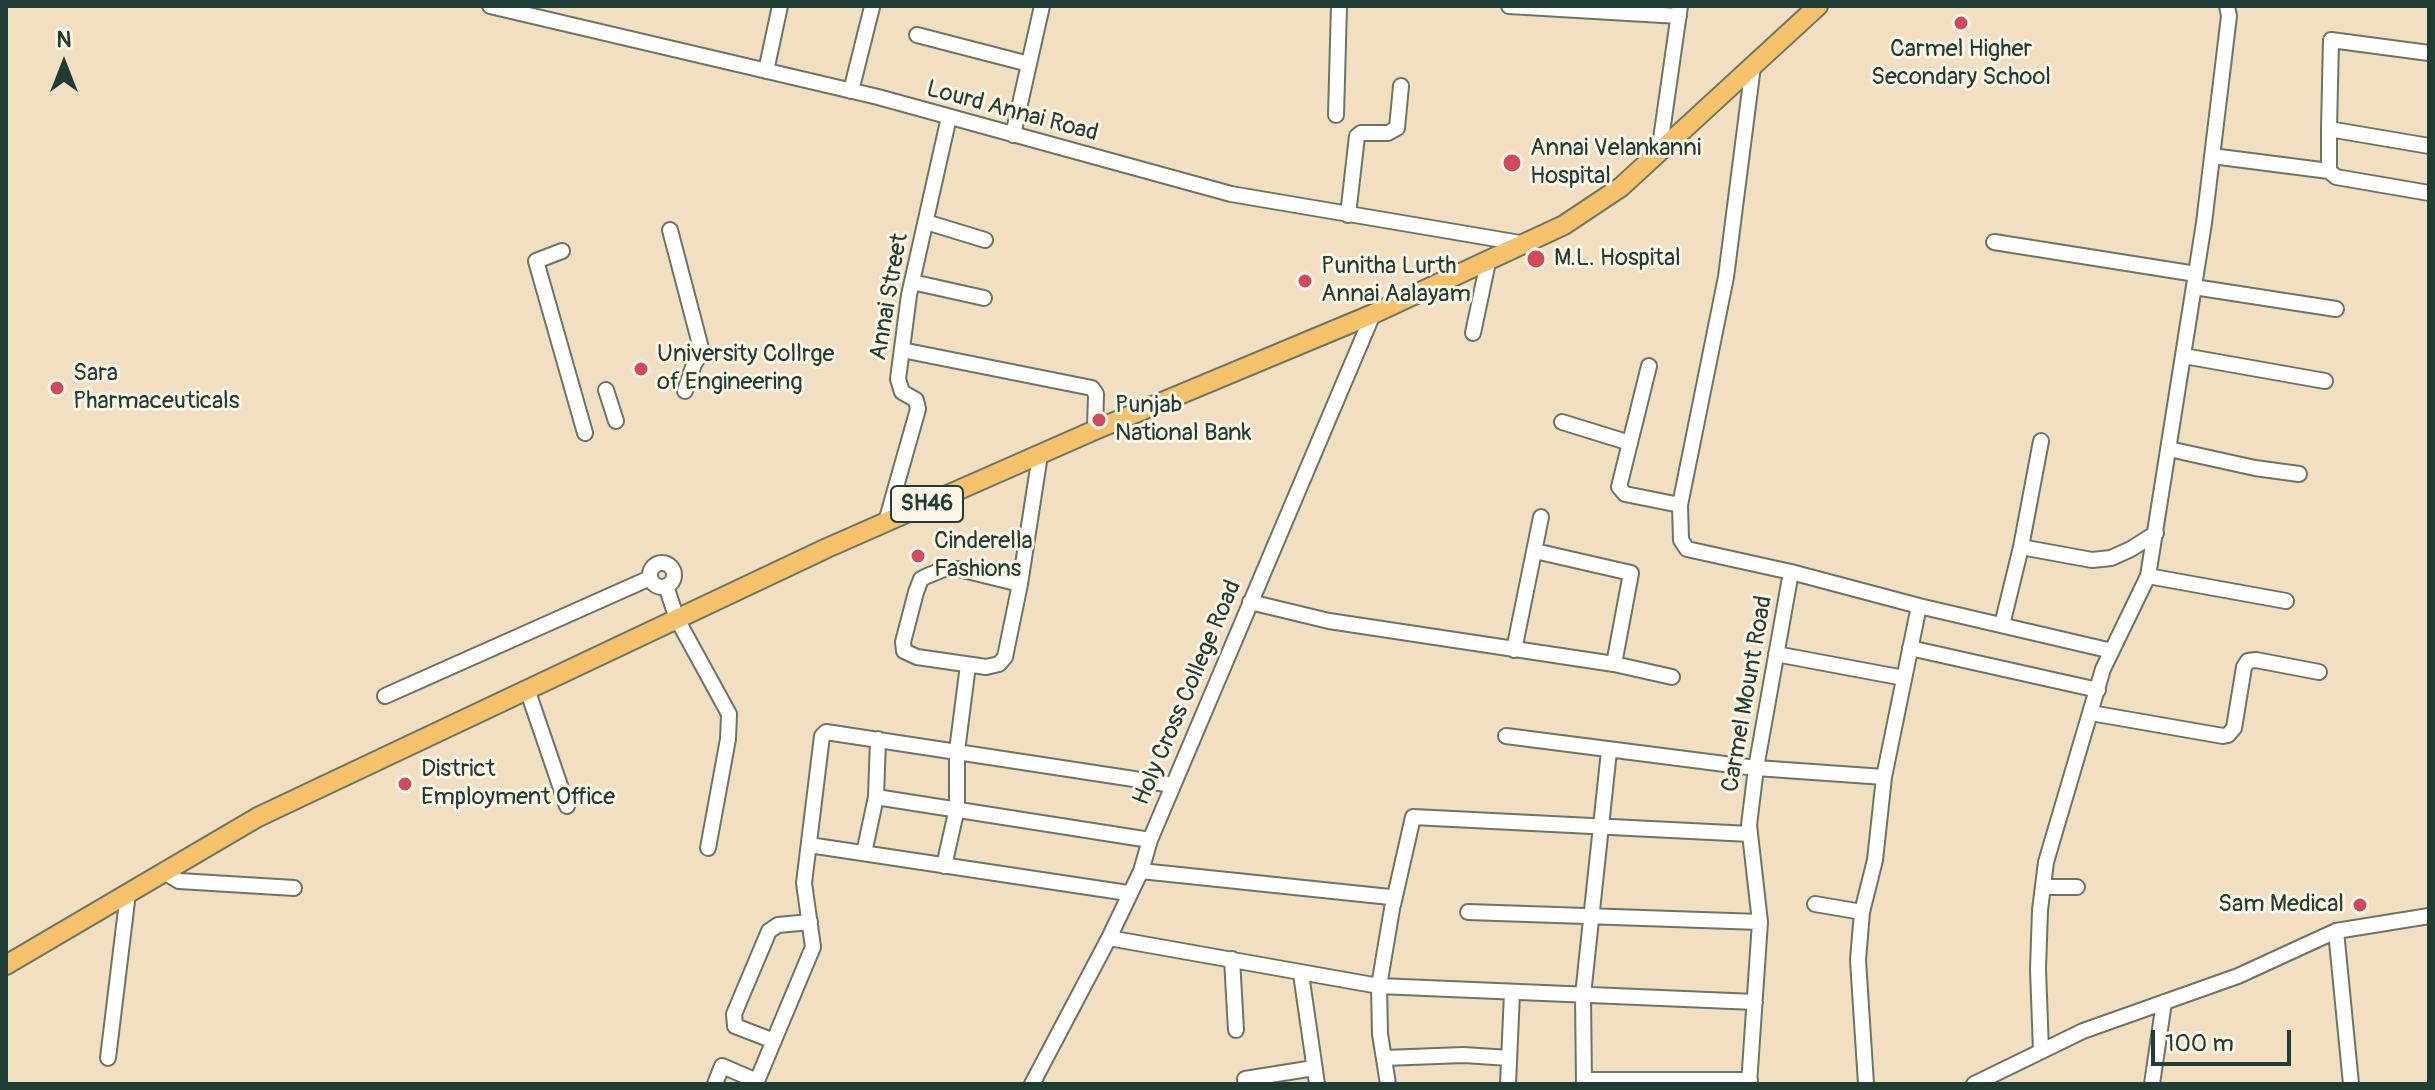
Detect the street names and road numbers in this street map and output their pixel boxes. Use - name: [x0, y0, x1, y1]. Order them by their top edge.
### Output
- street label: Lourd Annai Road: [923, 75, 1101, 149]
- street label: Annai Street: [865, 231, 915, 363]
- road number: SH46: [891, 486, 963, 522]
- street label: Holy Cross College Road: [1128, 576, 1248, 810]
- street label: Carmel Mount Road: [1717, 594, 1779, 794]

